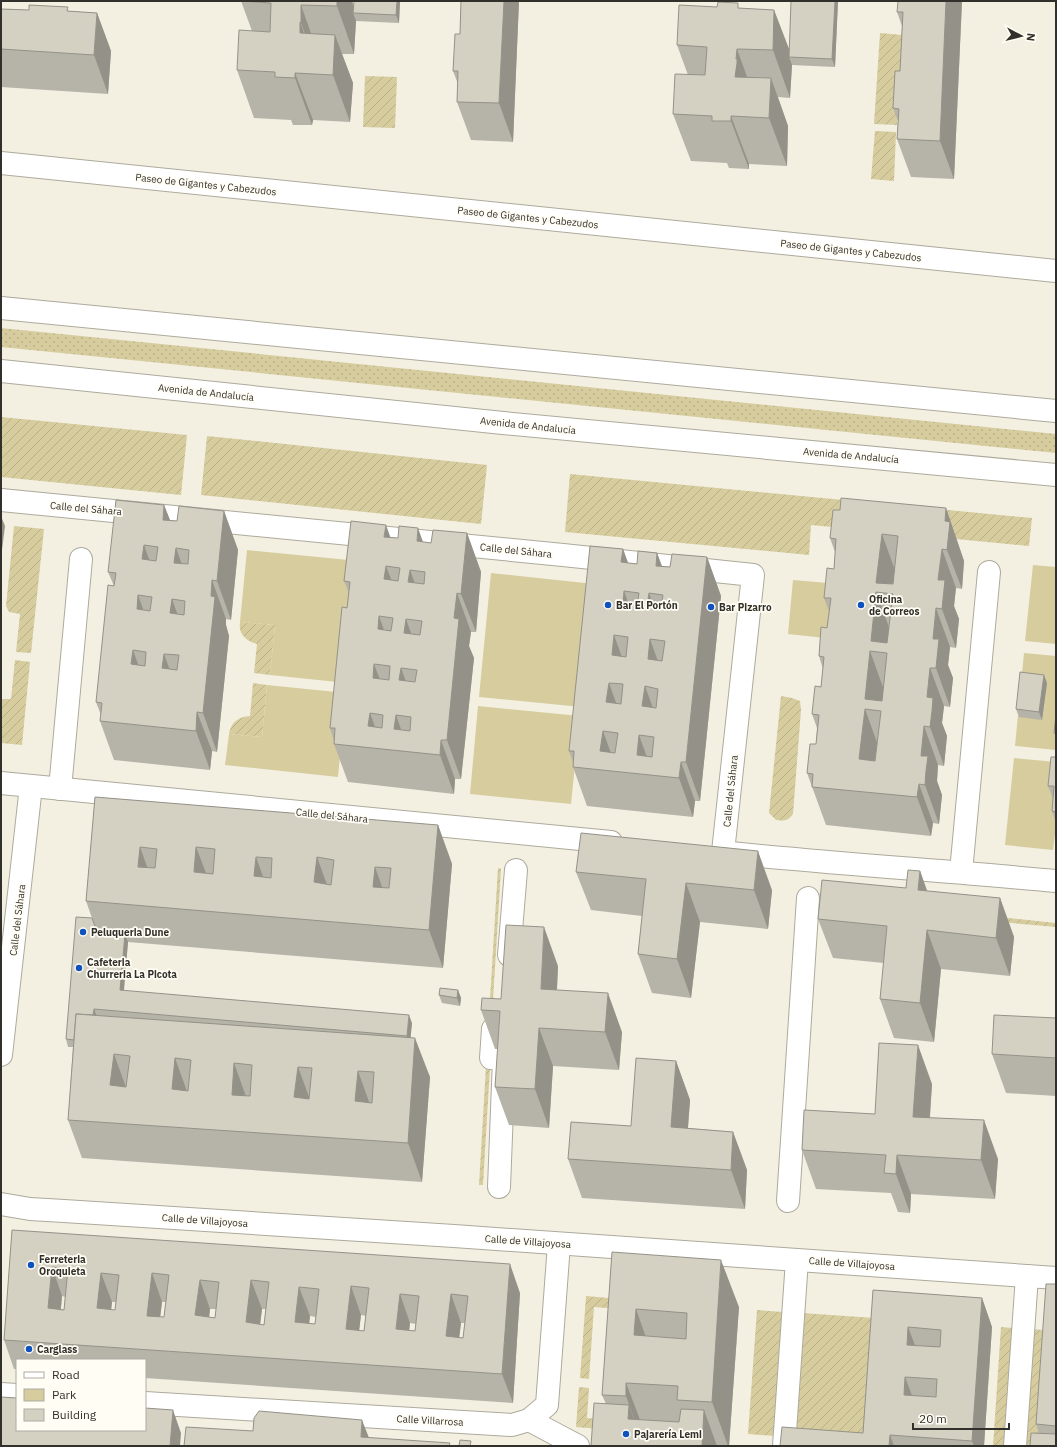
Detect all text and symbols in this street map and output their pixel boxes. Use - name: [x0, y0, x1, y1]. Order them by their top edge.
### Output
- north arrow: [1001, 16, 1041, 56]
- text: N: [1023, 32, 1038, 42]
- street label: Paseo de Gigantes y Cabezudos: [135, 171, 277, 198]
- street label: Paseo de Gigantes y Cabezudos: [457, 204, 599, 231]
- street label: Paseo de Gigantes y Cabezudos: [780, 237, 922, 264]
- street label: Avenida de Andalucía: [157, 381, 255, 404]
- street label: Avenida de Andalucía: [479, 414, 577, 437]
- street label: Avenida de Andalucía: [802, 445, 900, 466]
- street label: Calle del Sáhara: [49, 499, 123, 518]
- street label: Calle del Sáhara: [479, 540, 553, 561]
- place label: Oficina de Correos: [869, 593, 920, 618]
- place label: Bar El Portón: [616, 599, 678, 612]
- marker: Bar El Portón: [603, 600, 613, 610]
- marker: Oficina de Correos: [856, 600, 866, 610]
- place label: Bar Pizarro: [719, 601, 772, 614]
- marker: Bar Pizarro: [706, 602, 716, 612]
- street label: Calle del Sáhara: [720, 754, 741, 828]
- street label: Calle del Sáhara: [295, 805, 369, 826]
- street label: Calle del Sáhara: [7, 883, 28, 957]
- place label: Peluqueria Dune: [91, 926, 169, 939]
- marker: Peluqueria Dune: [78, 927, 88, 937]
- place label: Cafeteria Churreria La Picota: [87, 956, 177, 981]
- marker: Cafeteria Churreria La Picota: [74, 963, 84, 973]
- street label: Calle de Villajoyosa: [161, 1211, 249, 1230]
- street label: Calle de Villajoyosa: [484, 1232, 572, 1251]
- place label: Ferreteria Oroquieta: [39, 1253, 86, 1278]
- street label: Calle de Villajoyosa: [808, 1254, 896, 1273]
- marker: Ferreteria Oroquieta: [26, 1260, 36, 1270]
- place label: Carglass: [37, 1343, 77, 1356]
- marker: Carglass: [24, 1344, 34, 1354]
- legend: [16, 1359, 146, 1431]
- text: Road: [52, 1367, 80, 1382]
- text: Park: [52, 1387, 77, 1402]
- scale bar: [913, 1405, 1009, 1431]
- text: Building: [52, 1407, 97, 1422]
- text: 20 m: [919, 1411, 947, 1426]
- street label: Calle Villarrosa: [396, 1412, 465, 1429]
- place label: Pajarería Lemi: [634, 1428, 702, 1441]
- marker: Pajarería Lemi: [621, 1429, 631, 1439]

